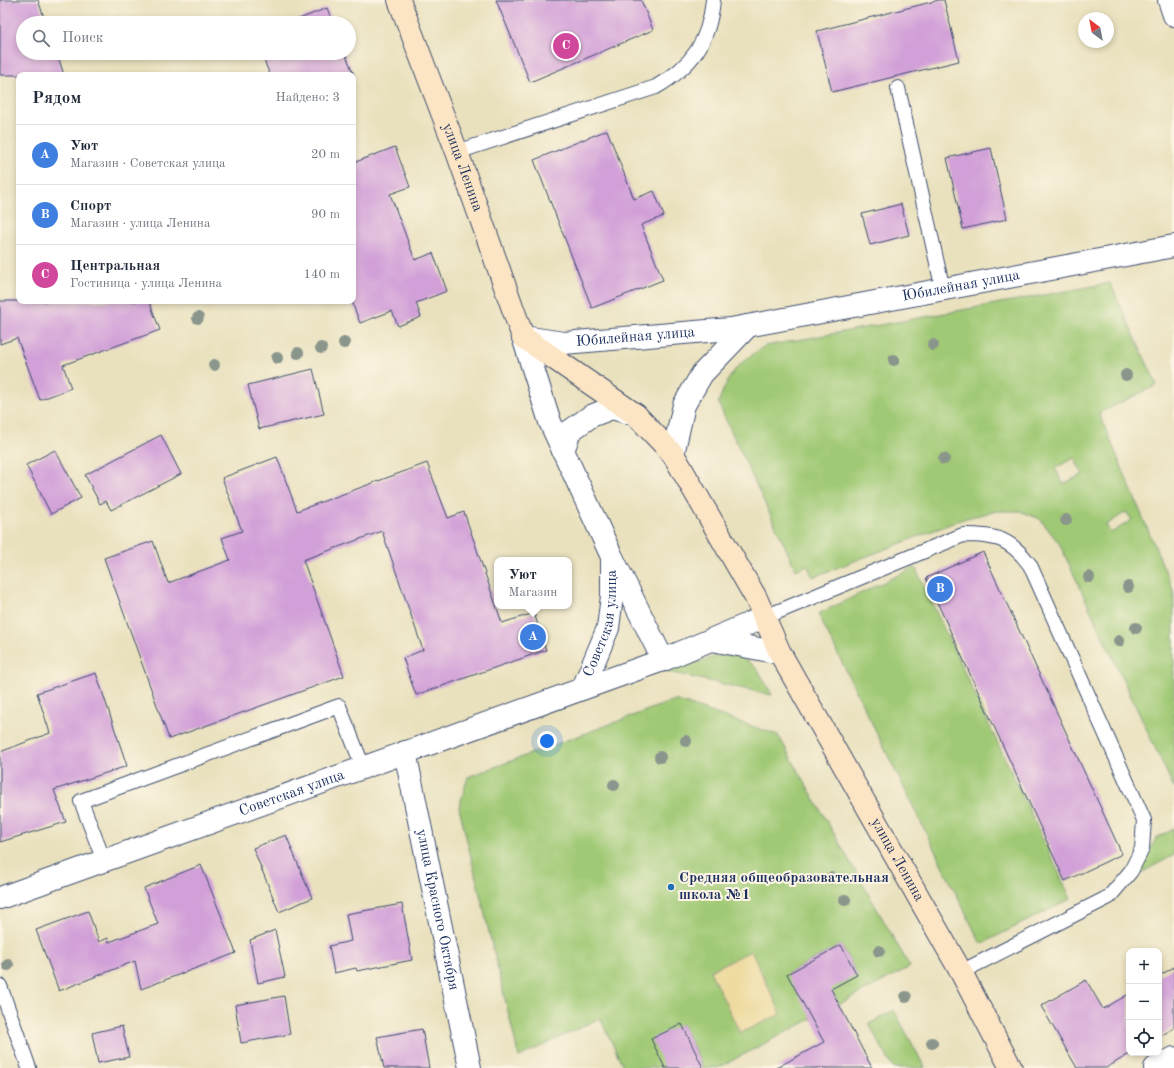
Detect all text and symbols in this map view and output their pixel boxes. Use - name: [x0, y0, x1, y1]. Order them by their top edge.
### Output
- north arrow: [1078, 12, 1114, 48]
- search box: [16, 16, 356, 60]
- icon: search: [30, 27, 52, 49]
- text: Поиск: [62, 31, 103, 46]
- pin: C: [553, 31, 579, 61]
- text: Рядом: [32, 90, 81, 107]
- text: Найдено: 3: [276, 91, 340, 104]
- street label: улица Ленина: [439, 121, 485, 214]
- text: Уют: [70, 139, 98, 154]
- text: A: [40, 148, 50, 161]
- text: 20 m: [311, 148, 340, 161]
- text: Магазин · Советская улица: [70, 157, 225, 170]
- text: Спорт: [70, 199, 111, 214]
- text: B: [40, 208, 50, 221]
- text: 90 m: [311, 208, 340, 221]
- text: Магазин · улица Ленина: [70, 217, 210, 230]
- text: Центральная: [70, 259, 160, 274]
- street label: Юбилейная улица: [901, 267, 1022, 304]
- text: C: [41, 268, 49, 281]
- text: 140 m: [303, 268, 340, 281]
- text: Гостиница · улица Ленина: [70, 277, 222, 290]
- street label: Юбилейная улица: [575, 325, 696, 349]
- popup: [494, 557, 572, 609]
- text: Уют: [509, 568, 537, 583]
- street label: Советская улица: [581, 569, 620, 679]
- pin: B: [927, 574, 953, 604]
- text: Магазин: [509, 586, 557, 599]
- pin: A: [520, 622, 546, 652]
- your location: [537, 731, 557, 751]
- street label: Советская улица: [237, 767, 347, 819]
- street label: улица Ленина: [868, 815, 927, 904]
- street label: улица Красного Октября: [414, 828, 461, 992]
- place label: Средняя общеобразовательная школа №1: [679, 871, 889, 903]
- marker: Средняя общеобразовательная школа №1: [666, 882, 676, 892]
- map controls: [1126, 948, 1162, 1056]
- button: +: [1126, 948, 1162, 984]
- button: −: [1126, 984, 1162, 1020]
- button: locate: [1126, 1020, 1162, 1056]

